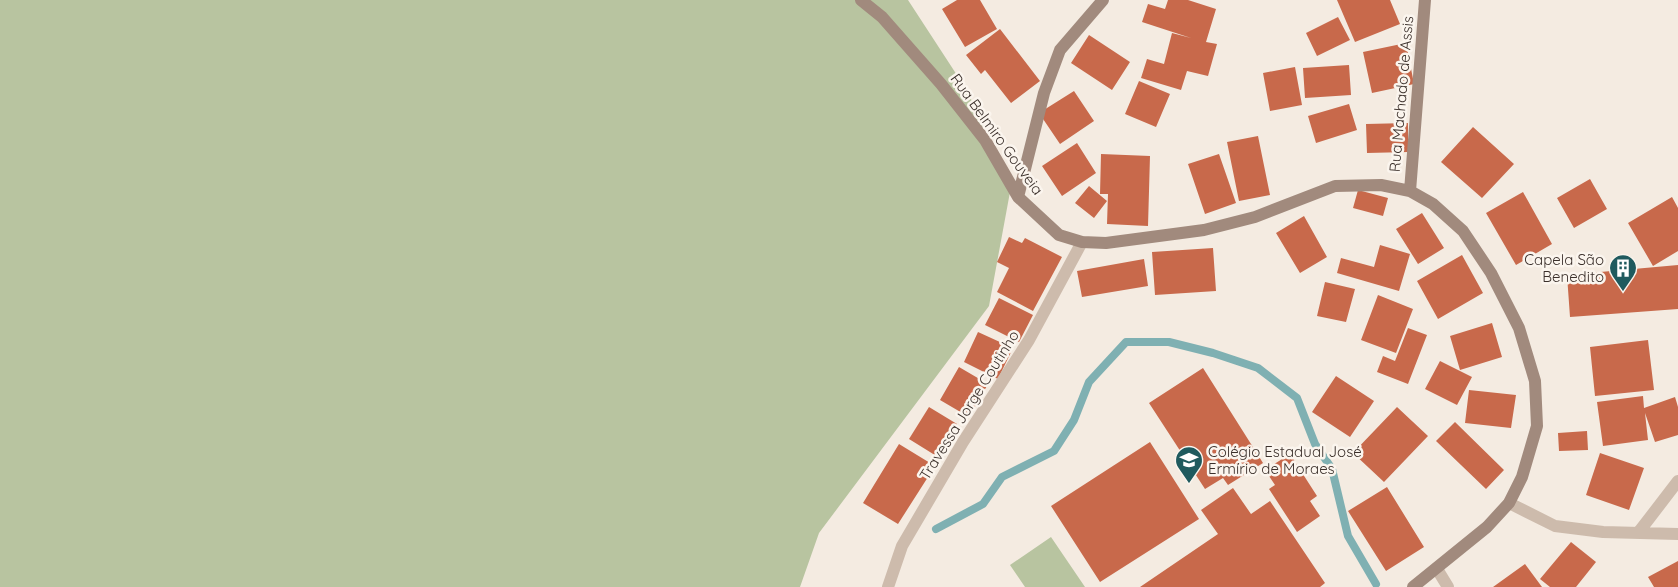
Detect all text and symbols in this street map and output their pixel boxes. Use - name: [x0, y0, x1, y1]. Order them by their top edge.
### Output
- street label: Rua Machado de Assis: [1385, 15, 1417, 173]
- street label: Rua Belmiro Gouveia: [947, 70, 1047, 198]
- place label: Capela São Benedito: [1524, 250, 1604, 286]
- building icon: Capela São Benedito: [1608, 253, 1638, 292]
- street label: Travessa Jorge Coutinho: [915, 327, 1023, 483]
- place label: Colégio Estadual José Ermírio de Moraes: [1208, 442, 1362, 478]
- school or university icon: Colégio Estadual José Ermírio de Moraes: [1174, 445, 1204, 484]

